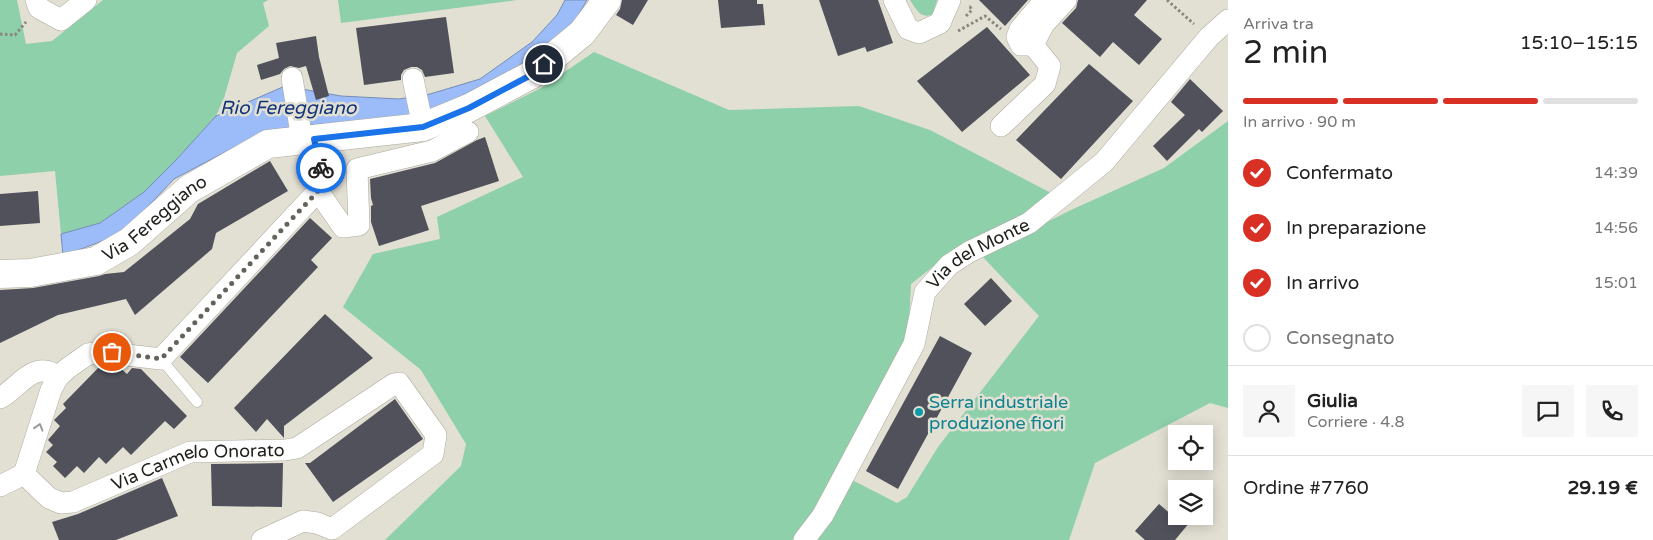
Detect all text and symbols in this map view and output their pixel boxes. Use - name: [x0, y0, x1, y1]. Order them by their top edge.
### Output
- text: Arriva tra: [1243, 14, 1314, 34]
- text: 15:10–15:15: [1520, 32, 1638, 54]
- text: 2 min: [1243, 34, 1328, 72]
- pin: [523, 43, 565, 85]
- icon: home: [530, 50, 558, 78]
- water label: Rio Fereggiano: [220, 97, 358, 119]
- text: In arrivo · 90 m: [1243, 112, 1356, 132]
- courier: [296, 143, 346, 193]
- icon: bike: [307, 154, 335, 182]
- icon: check: [1243, 159, 1271, 187]
- text: Confermato: [1286, 162, 1393, 184]
- text: 14:39: [1594, 163, 1638, 183]
- street label: Via Fereggiano: [98, 170, 211, 266]
- street label: Via del Monte: [922, 213, 1033, 294]
- icon: check: [1243, 214, 1271, 242]
- text: In preparazione: [1286, 217, 1426, 239]
- text: 14:56: [1594, 218, 1638, 238]
- icon: check: [1243, 269, 1271, 297]
- text: In arrivo: [1286, 272, 1359, 294]
- text: 15:01: [1594, 273, 1638, 293]
- text: Consegnato: [1286, 327, 1395, 349]
- pin: [91, 331, 133, 373]
- icon: bag: [98, 338, 126, 366]
- button: person: [1243, 385, 1295, 437]
- button: chat: [1522, 385, 1574, 437]
- button: phone: [1586, 385, 1638, 437]
- text: Giulia: [1307, 390, 1358, 412]
- place label: Serra industriale produzione fiori: [929, 391, 1068, 434]
- marker: Serra industriale produzione fiori: [913, 406, 925, 418]
- text: Corriere · 4.8: [1307, 412, 1405, 432]
- one-way arrow: [33, 424, 43, 432]
- map controls: [1168, 425, 1213, 525]
- button: locate: [1168, 425, 1213, 470]
- street label: Via Carmelo Onorato: [108, 439, 285, 495]
- text: Ordine #7760: [1243, 477, 1369, 499]
- text: 29.19 €: [1567, 477, 1638, 499]
- button: layers: [1168, 480, 1213, 525]

